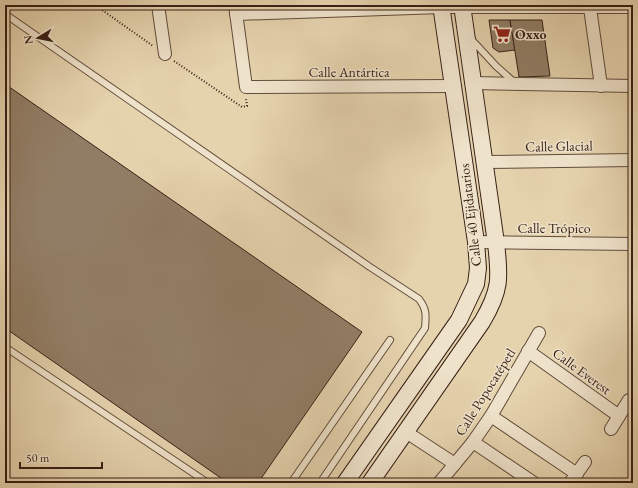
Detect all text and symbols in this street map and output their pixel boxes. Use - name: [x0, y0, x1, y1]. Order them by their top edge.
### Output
- north arrow: [18, 18, 58, 58]
- supermarket icon: Oxxo: [492, 24, 512, 44]
- place label: Oxxo: [515, 25, 546, 43]
- text: N: [20, 34, 36, 45]
- street label: Calle Antártica: [308, 63, 390, 81]
- street label: Calle Glacial: [525, 136, 594, 156]
- street label: Calle 40 Ejidatarios: [455, 162, 485, 267]
- street label: Calle Trópico: [517, 219, 591, 237]
- street label: Calle Popocatépetl: [451, 344, 519, 439]
- street label: Calle Everest: [549, 344, 615, 399]
- scale bar: [20, 444, 102, 470]
- text: 50 m: [26, 450, 50, 466]

